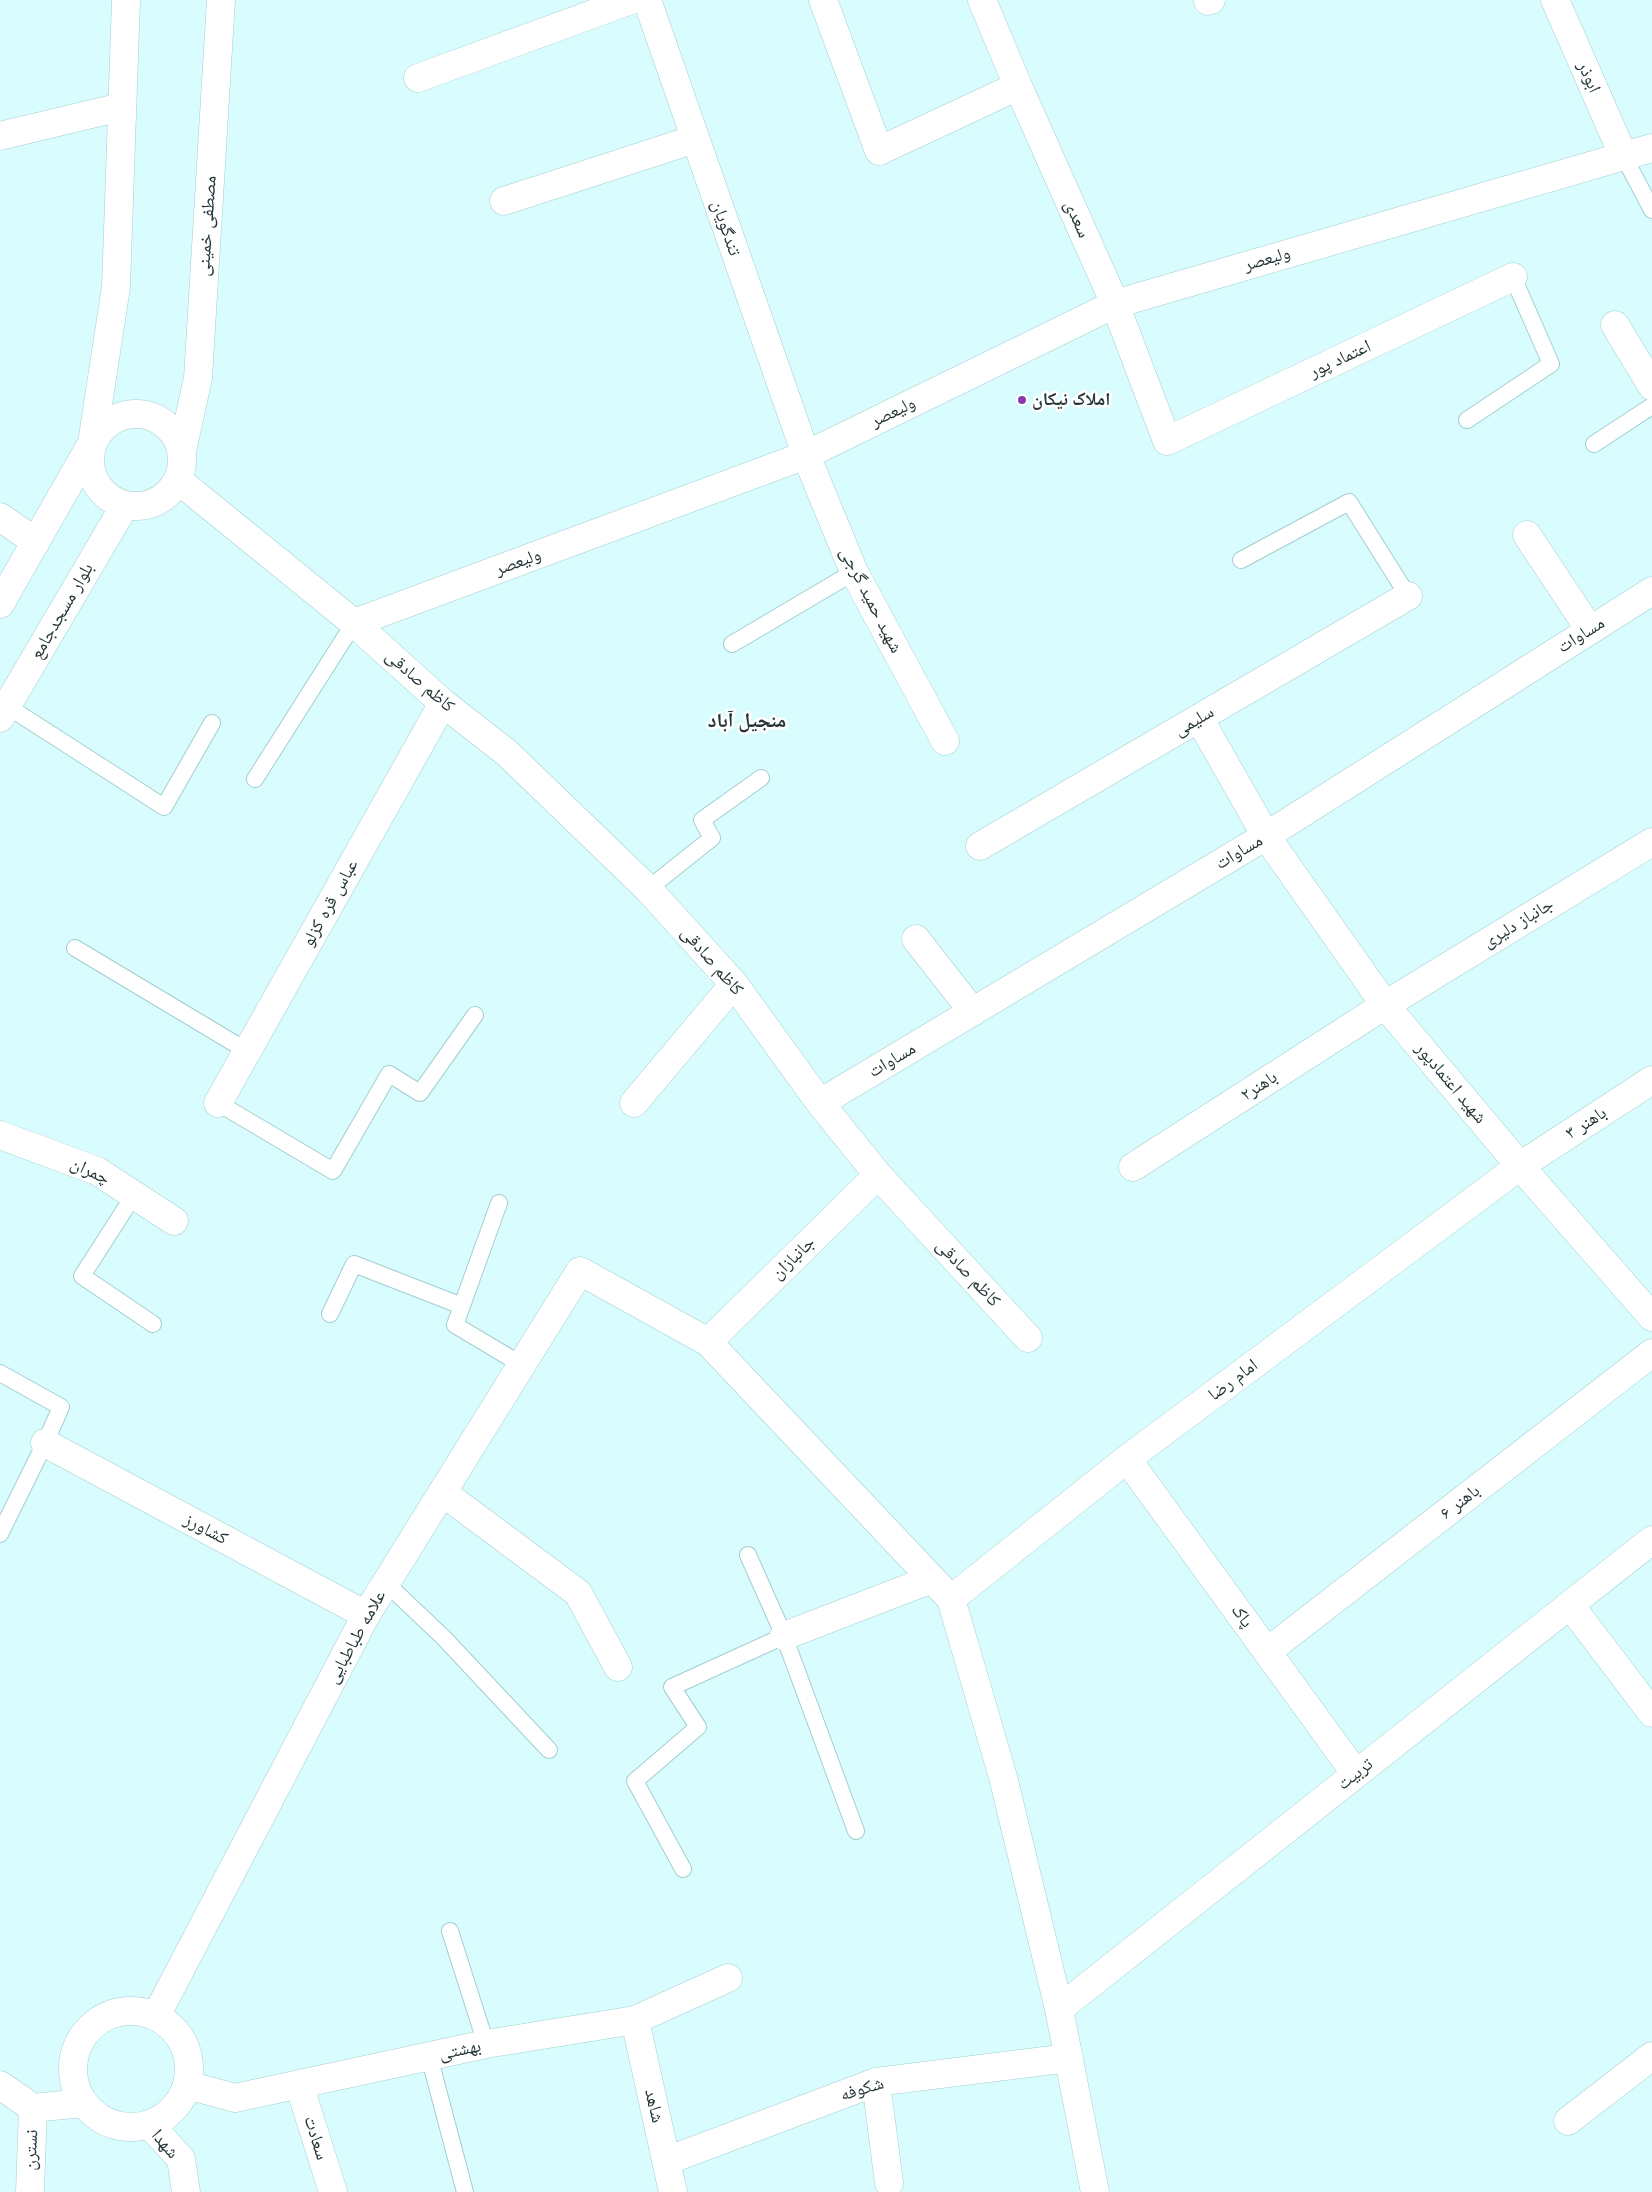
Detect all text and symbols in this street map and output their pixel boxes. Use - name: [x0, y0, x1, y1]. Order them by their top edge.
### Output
- street label: ابوذر: [1573, 58, 1605, 96]
- street label: مصطفی خمینی: [193, 175, 221, 277]
- street label: تندگویان: [706, 197, 746, 259]
- street label: سعدی: [1059, 197, 1095, 241]
- street label: ولیعصر: [1241, 242, 1293, 276]
- street label: اعتماد پور: [1306, 335, 1374, 383]
- place label: املاک نیکان: [1032, 389, 1110, 411]
- street label: ولیعصر: [867, 392, 919, 432]
- marker: املاک نیکان: [1016, 394, 1028, 406]
- street label: شهید حمید گرجی: [835, 543, 907, 657]
- street label: ولیعصر: [492, 544, 544, 580]
- street label: بلوار مسجدجامع: [26, 559, 98, 663]
- street label: مساوات: [1554, 612, 1608, 658]
- street label: کاظم صادقی: [381, 645, 459, 717]
- street label: سلیمی: [1170, 701, 1218, 741]
- district label: منجیل آباد: [708, 709, 786, 733]
- street label: مساوات: [1211, 830, 1267, 874]
- street label: عباس قره کزلو: [297, 856, 363, 950]
- street label: جانباز دلیری: [1479, 893, 1557, 953]
- street label: کاظم صادقی: [676, 922, 748, 1000]
- street label: مساوات: [864, 1038, 920, 1082]
- street label: شهید اعتمادپور: [1411, 1038, 1491, 1128]
- street label: باهنر۲: [1237, 1066, 1281, 1106]
- street label: باهنر ۳: [1562, 1102, 1610, 1144]
- street label: چمران: [67, 1153, 113, 1189]
- street label: جانبازان: [767, 1232, 819, 1284]
- street label: کاظم صادقی: [931, 1235, 1005, 1311]
- street label: امام رضا: [1204, 1354, 1262, 1406]
- street label: باهنر ۶: [1436, 1480, 1484, 1524]
- street label: کشاورز: [180, 1509, 232, 1549]
- street label: علامه طباطبایی: [321, 1587, 391, 1687]
- street label: پاک: [1226, 1600, 1258, 1632]
- street label: تربیت: [1333, 1753, 1377, 1795]
- street label: بهشتی: [437, 2035, 483, 2065]
- street label: شکوفه: [838, 2072, 886, 2106]
- street label: شاهد: [640, 2087, 668, 2125]
- street label: سعادت: [299, 2113, 333, 2163]
- street label: شهدا: [147, 2125, 183, 2163]
- street label: نسترن: [19, 2129, 43, 2171]

